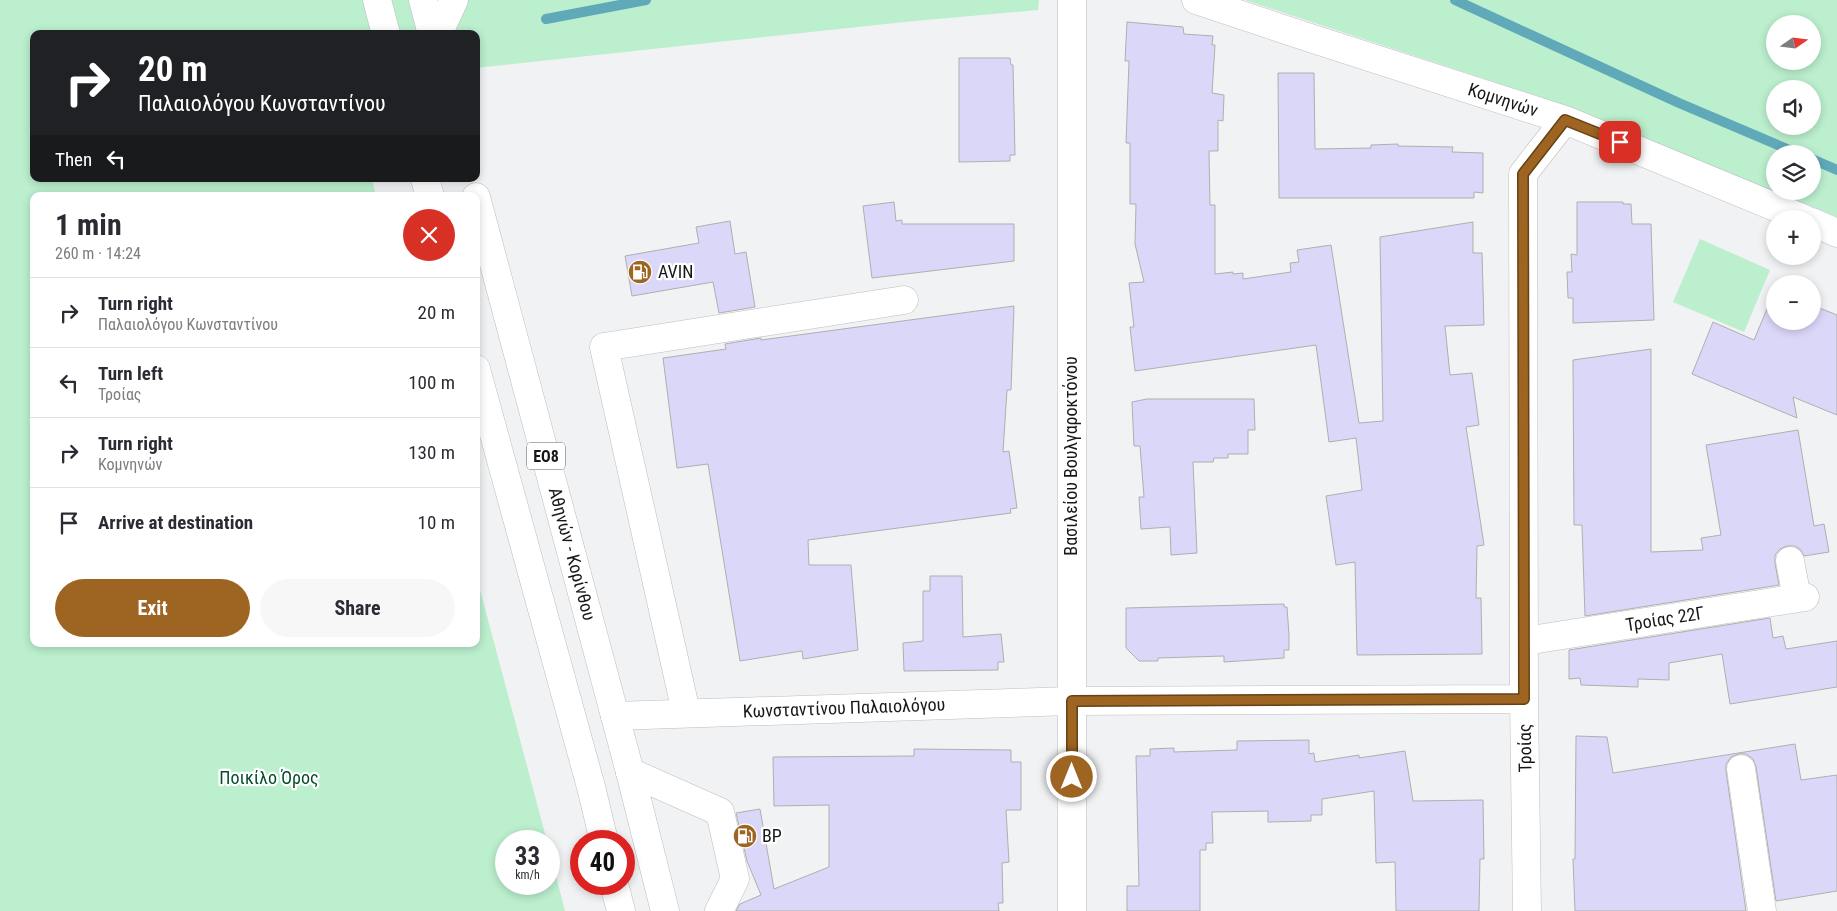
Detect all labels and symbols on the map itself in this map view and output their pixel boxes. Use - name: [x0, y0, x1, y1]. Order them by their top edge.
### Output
- north arrow: [1766, 15, 1821, 70]
- street label: Κομνηνών: [1465, 78, 1541, 121]
- pin: [1599, 121, 1641, 163]
- fuel station icon: AVIN: [627, 259, 653, 285]
- place label: AVIN: [658, 261, 693, 282]
- street label: Βασιλείου Βουλγαροκτόνου: [1060, 356, 1081, 556]
- road number: ΕΟ8: [527, 442, 565, 470]
- street label: Αθηνών - Κορίνθου: [545, 485, 600, 623]
- street label: Τροίας 22Γ: [1624, 602, 1706, 635]
- street label: Κωνσταντίνου Παλαιολόγου: [742, 693, 946, 722]
- street label: Τροίας: [1514, 723, 1535, 773]
- position arrow: [1045, 750, 1097, 802]
- park label: Ποικίλο Όρος: [219, 767, 319, 788]
- fuel station icon: BP: [732, 823, 758, 849]
- place label: BP: [762, 825, 782, 846]
- speed limit sign: 40: [570, 830, 635, 895]

